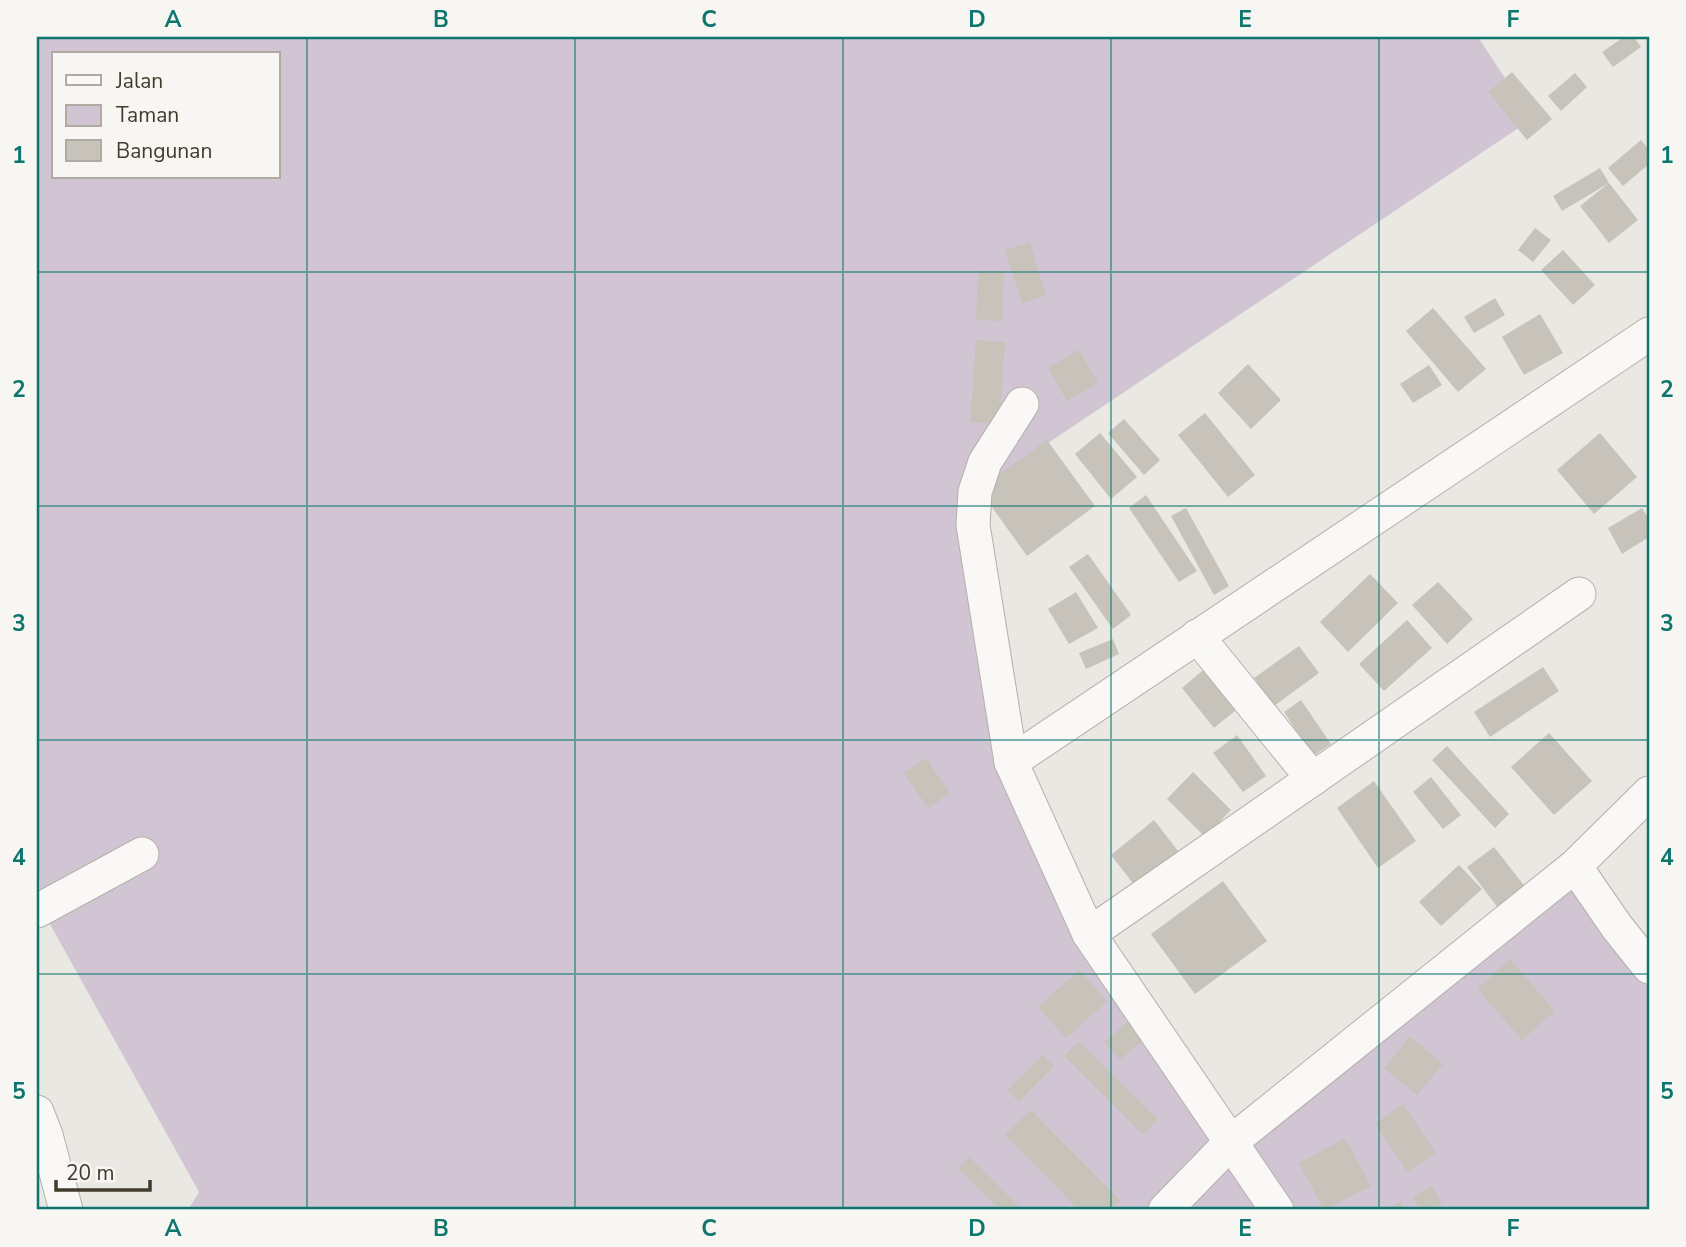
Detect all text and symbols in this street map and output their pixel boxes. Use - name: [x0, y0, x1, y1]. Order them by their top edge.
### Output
- text: A: [164, 4, 182, 35]
- text: B: [433, 4, 449, 35]
- text: C: [701, 4, 717, 35]
- text: D: [968, 4, 986, 35]
- text: E: [1238, 4, 1252, 35]
- text: F: [1507, 4, 1520, 35]
- legend: [52, 52, 280, 178]
- text: Jalan: [115, 67, 163, 95]
- text: Taman: [116, 101, 179, 129]
- text: Bangunan: [116, 137, 212, 165]
- text: 1: [12, 140, 26, 171]
- text: 1: [1660, 140, 1674, 171]
- text: 2: [12, 374, 26, 405]
- text: 2: [1660, 374, 1674, 405]
- text: 3: [12, 608, 26, 639]
- text: 3: [1660, 608, 1674, 639]
- text: 4: [12, 842, 26, 873]
- text: 4: [1660, 842, 1674, 873]
- text: 5: [12, 1076, 26, 1107]
- text: 5: [1660, 1076, 1674, 1107]
- scale bar: [56, 1149, 150, 1193]
- text: 20 m: [66, 1159, 115, 1187]
- text: A: [164, 1213, 182, 1244]
- text: B: [433, 1213, 449, 1244]
- text: C: [701, 1213, 717, 1244]
- text: D: [968, 1213, 986, 1244]
- text: E: [1238, 1213, 1252, 1244]
- text: F: [1507, 1213, 1520, 1244]

